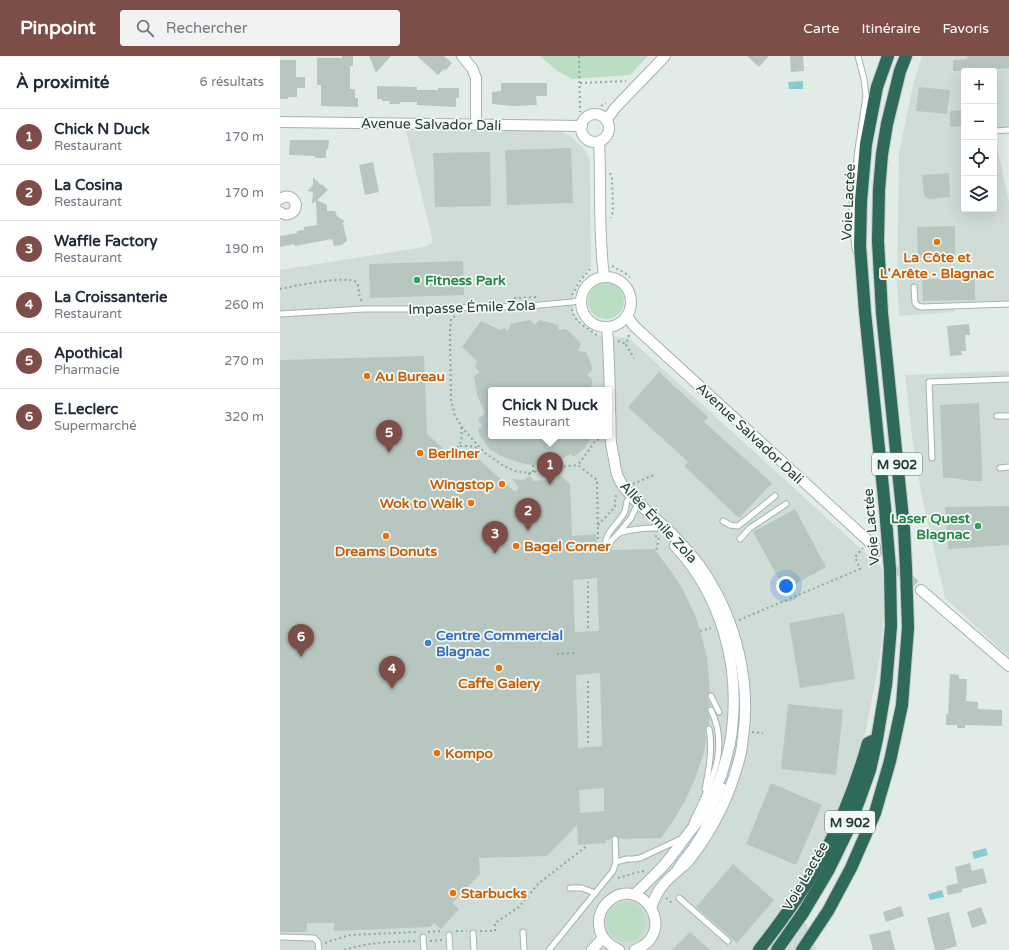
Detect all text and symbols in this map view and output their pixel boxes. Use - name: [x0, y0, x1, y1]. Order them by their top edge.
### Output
- search box: [120, 10, 400, 46]
- text: Pinpoint: [20, 17, 96, 39]
- icon: search: [134, 17, 156, 39]
- text: Rechercher: [166, 19, 247, 37]
- text: Carte: [803, 20, 839, 37]
- text: Itinéraire: [861, 20, 920, 37]
- text: Favoris: [942, 20, 989, 37]
- map controls: [961, 68, 997, 212]
- button: +: [961, 68, 997, 104]
- text: À proximité: [16, 72, 109, 93]
- text: 6 résultats: [200, 74, 264, 90]
- button: −: [961, 104, 997, 140]
- street label: Avenue Salvador Dali: [361, 115, 501, 134]
- text: Chick N Duck: [54, 120, 150, 138]
- text: 1: [25, 129, 33, 145]
- text: 170 m: [224, 129, 264, 145]
- text: Restaurant: [54, 138, 122, 154]
- button: locate: [961, 140, 997, 176]
- street label: Voie Lactée: [838, 163, 859, 241]
- text: La Cosina: [54, 176, 123, 194]
- button: layers: [961, 176, 997, 212]
- text: 2: [25, 185, 33, 201]
- text: 170 m: [224, 185, 264, 201]
- text: Restaurant: [54, 194, 122, 210]
- text: Waffle Factory: [54, 232, 158, 250]
- marker: La Côte et L'Arête - Blagnac: [932, 237, 942, 247]
- text: 3: [25, 241, 33, 257]
- text: 190 m: [224, 241, 264, 257]
- place label: La Côte et L'Arête - Blagnac: [880, 249, 995, 282]
- text: Restaurant: [54, 250, 122, 266]
- place label: Fitness Park: [425, 272, 506, 289]
- marker: Fitness Park: [412, 275, 422, 285]
- text: La Croissanterie: [54, 288, 168, 306]
- text: 4: [25, 297, 33, 313]
- text: 260 m: [224, 297, 264, 313]
- street label: Impasse Émile Zola: [408, 297, 536, 318]
- text: Restaurant: [54, 306, 122, 322]
- text: Apothical: [54, 344, 122, 362]
- text: 5: [25, 353, 33, 369]
- text: 270 m: [224, 353, 264, 369]
- text: Pharmacie: [54, 362, 120, 378]
- place label: Au Bureau: [375, 368, 445, 385]
- marker: Au Bureau: [362, 371, 372, 381]
- street label: Avenue Salvador Dali: [692, 379, 807, 487]
- popup: [488, 387, 612, 439]
- text: Chick N Duck: [502, 396, 598, 414]
- text: E.Leclerc: [54, 400, 118, 418]
- text: 6: [25, 409, 33, 425]
- text: 320 m: [224, 409, 264, 425]
- text: Restaurant: [502, 414, 570, 430]
- text: Supermarché: [54, 418, 137, 434]
- pin: 5: [376, 420, 402, 453]
- place label: Berliner: [428, 445, 480, 462]
- marker: Berliner: [415, 448, 425, 458]
- pin: 1: [537, 452, 563, 485]
- road number: M 902: [872, 453, 922, 475]
- place label: Wingstop: [430, 476, 494, 493]
- street label: Allée Émile Zola: [616, 478, 701, 567]
- marker: Wingstop: [497, 479, 507, 489]
- street label: Voie Lactée: [860, 488, 883, 566]
- place label: Wok to Walk: [380, 495, 463, 512]
- marker: Wok to Walk: [466, 498, 476, 508]
- pin: 2: [515, 498, 541, 531]
- place label: Laser Quest Blagnac: [891, 510, 971, 543]
- pin: 3: [482, 521, 508, 554]
- marker: Laser Quest Blagnac: [973, 521, 983, 531]
- marker: Dreams Donuts: [381, 531, 391, 541]
- place label: Bagel Corner: [524, 538, 611, 555]
- marker: Bagel Corner: [511, 541, 521, 551]
- place label: Dreams Donuts: [335, 543, 437, 560]
- your location: [776, 576, 796, 596]
- pin: 6: [288, 624, 314, 657]
- place label: Centre Commercial Blagnac: [436, 627, 563, 660]
- marker: Centre Commercial Blagnac: [423, 638, 433, 648]
- pin: 4: [379, 656, 405, 689]
- marker: Caffe Galery: [494, 663, 504, 673]
- place label: Caffe Galery: [458, 675, 541, 692]
- place label: Kompo: [445, 745, 494, 762]
- marker: Kompo: [432, 748, 442, 758]
- road number: M 902: [825, 811, 875, 833]
- street label: Voie Lactée: [779, 839, 832, 914]
- place label: Starbucks: [461, 885, 527, 902]
- marker: Starbucks: [448, 888, 458, 898]

